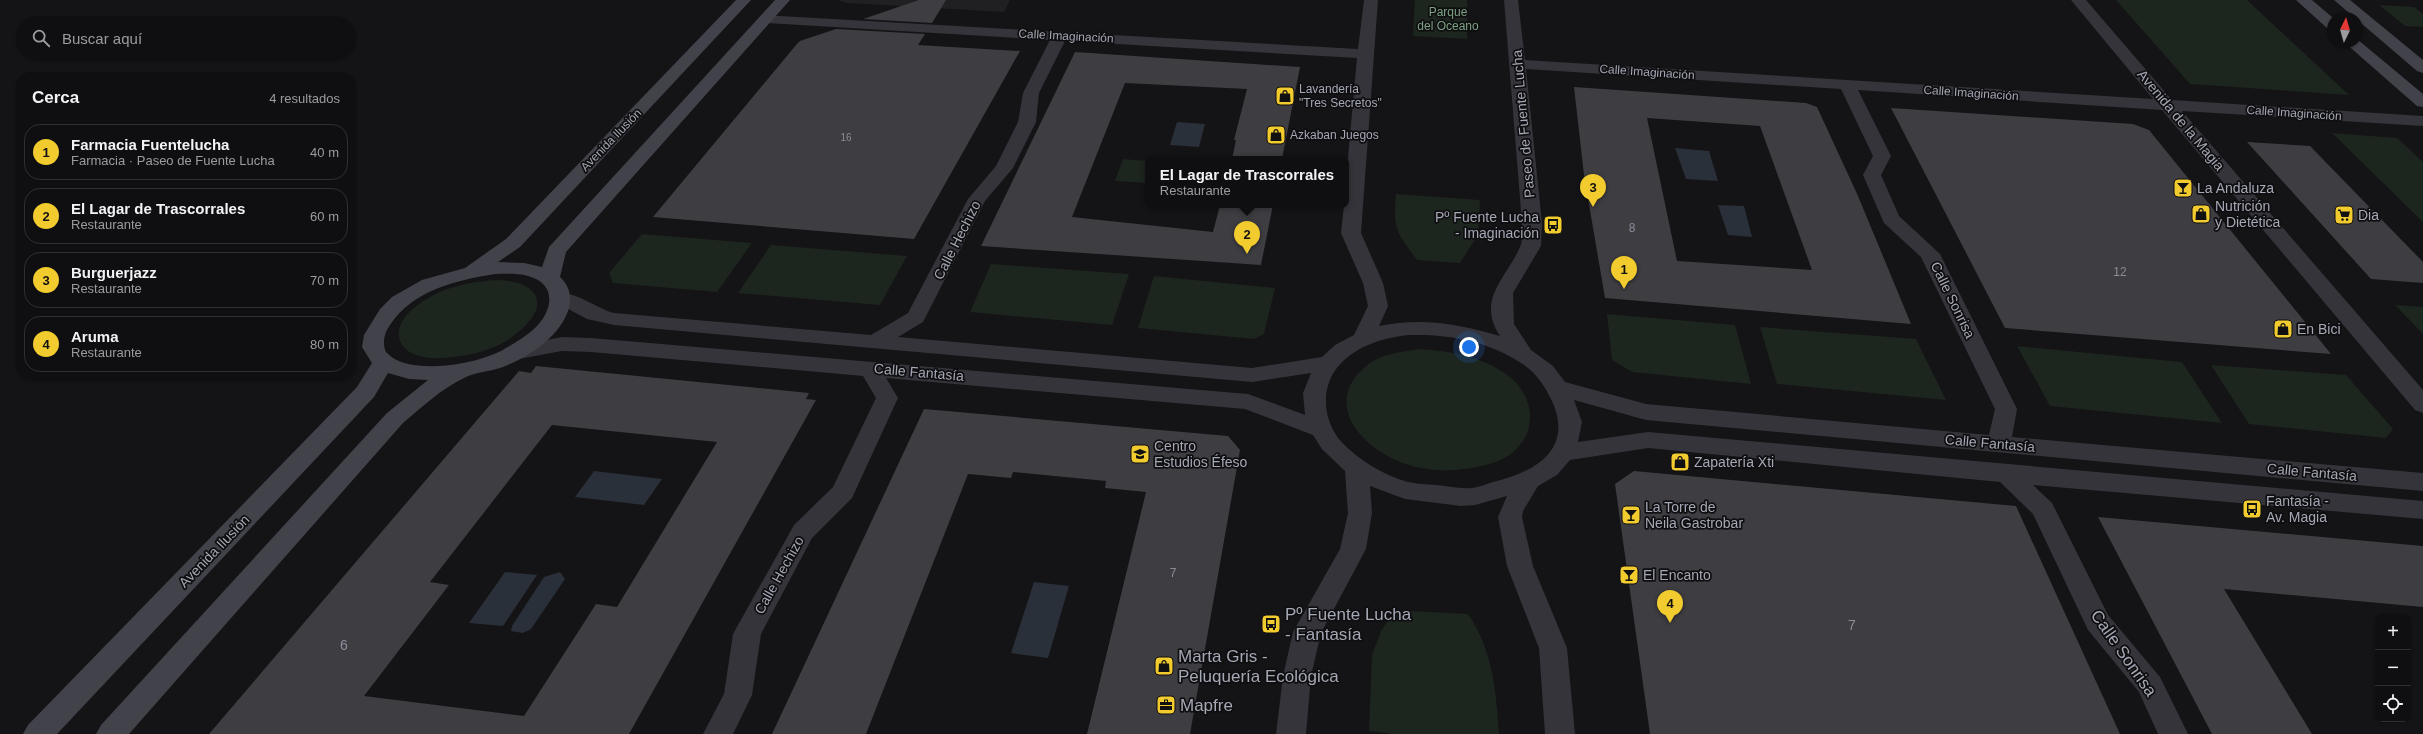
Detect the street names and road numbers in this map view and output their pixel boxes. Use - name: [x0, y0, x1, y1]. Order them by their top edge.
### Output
- street label: Calle Imaginación: [1018, 27, 1114, 45]
- street label: Paseo de Fuente Lucha: [1509, 49, 1537, 199]
- street label: Calle Imaginación: [1599, 62, 1695, 82]
- street label: Avenida de la Magia: [2134, 66, 2228, 174]
- street label: Calle Imaginación: [1923, 83, 2019, 103]
- street label: Calle Imaginación: [2246, 103, 2342, 123]
- street label: Avenida Ilusión: [578, 106, 644, 174]
- street label: Calle Hechizo: [930, 198, 984, 282]
- street label: Calle Sonrisa: [1928, 259, 1979, 341]
- street label: Calle Fantasía: [873, 360, 965, 384]
- street label: Calle Fantasía: [1944, 431, 2036, 455]
- street label: Calle Fantasía: [2266, 460, 2358, 484]
- street label: Avenida Ilusión: [175, 511, 253, 591]
- street label: Calle Hechizo: [751, 533, 807, 617]
- street label: Calle Sonrisa: [2087, 606, 2161, 701]

